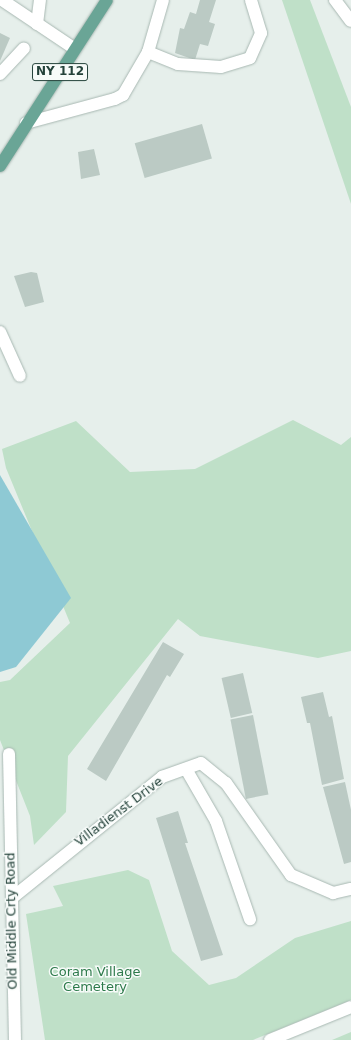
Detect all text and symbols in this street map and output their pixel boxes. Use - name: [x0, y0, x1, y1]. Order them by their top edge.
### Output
- road number: NY 112: [32, 62, 88, 82]
- street label: Villadienst Drive: [72, 774, 166, 850]
- street label: Old Middle Crty Road: [3, 852, 21, 990]
- park label: Coram Village Cemetery: [50, 965, 140, 996]

